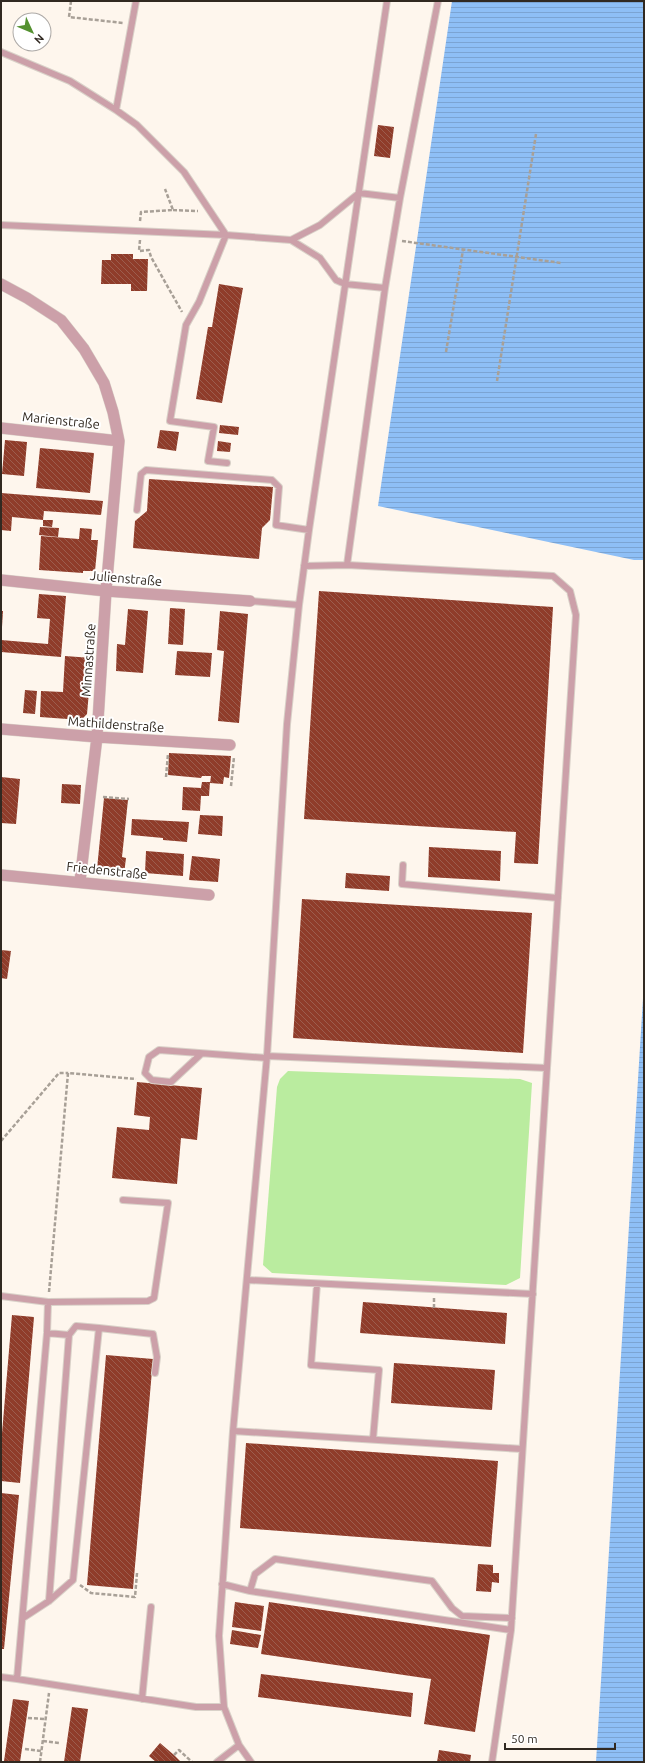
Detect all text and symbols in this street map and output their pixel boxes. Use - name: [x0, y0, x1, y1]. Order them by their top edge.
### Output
- north arrow: [12, 12, 52, 52]
- text: N: [32, 32, 46, 46]
- street label: Marienstraße: [21, 409, 101, 431]
- street label: Julienstraße: [89, 568, 163, 588]
- street label: Minnastraße: [78, 623, 98, 697]
- street label: Mathildenstraße: [67, 714, 165, 734]
- street label: Friedenstraße: [66, 859, 148, 881]
- scale bar: [505, 1725, 615, 1751]
- text: 50 m: [511, 1732, 538, 1745]

